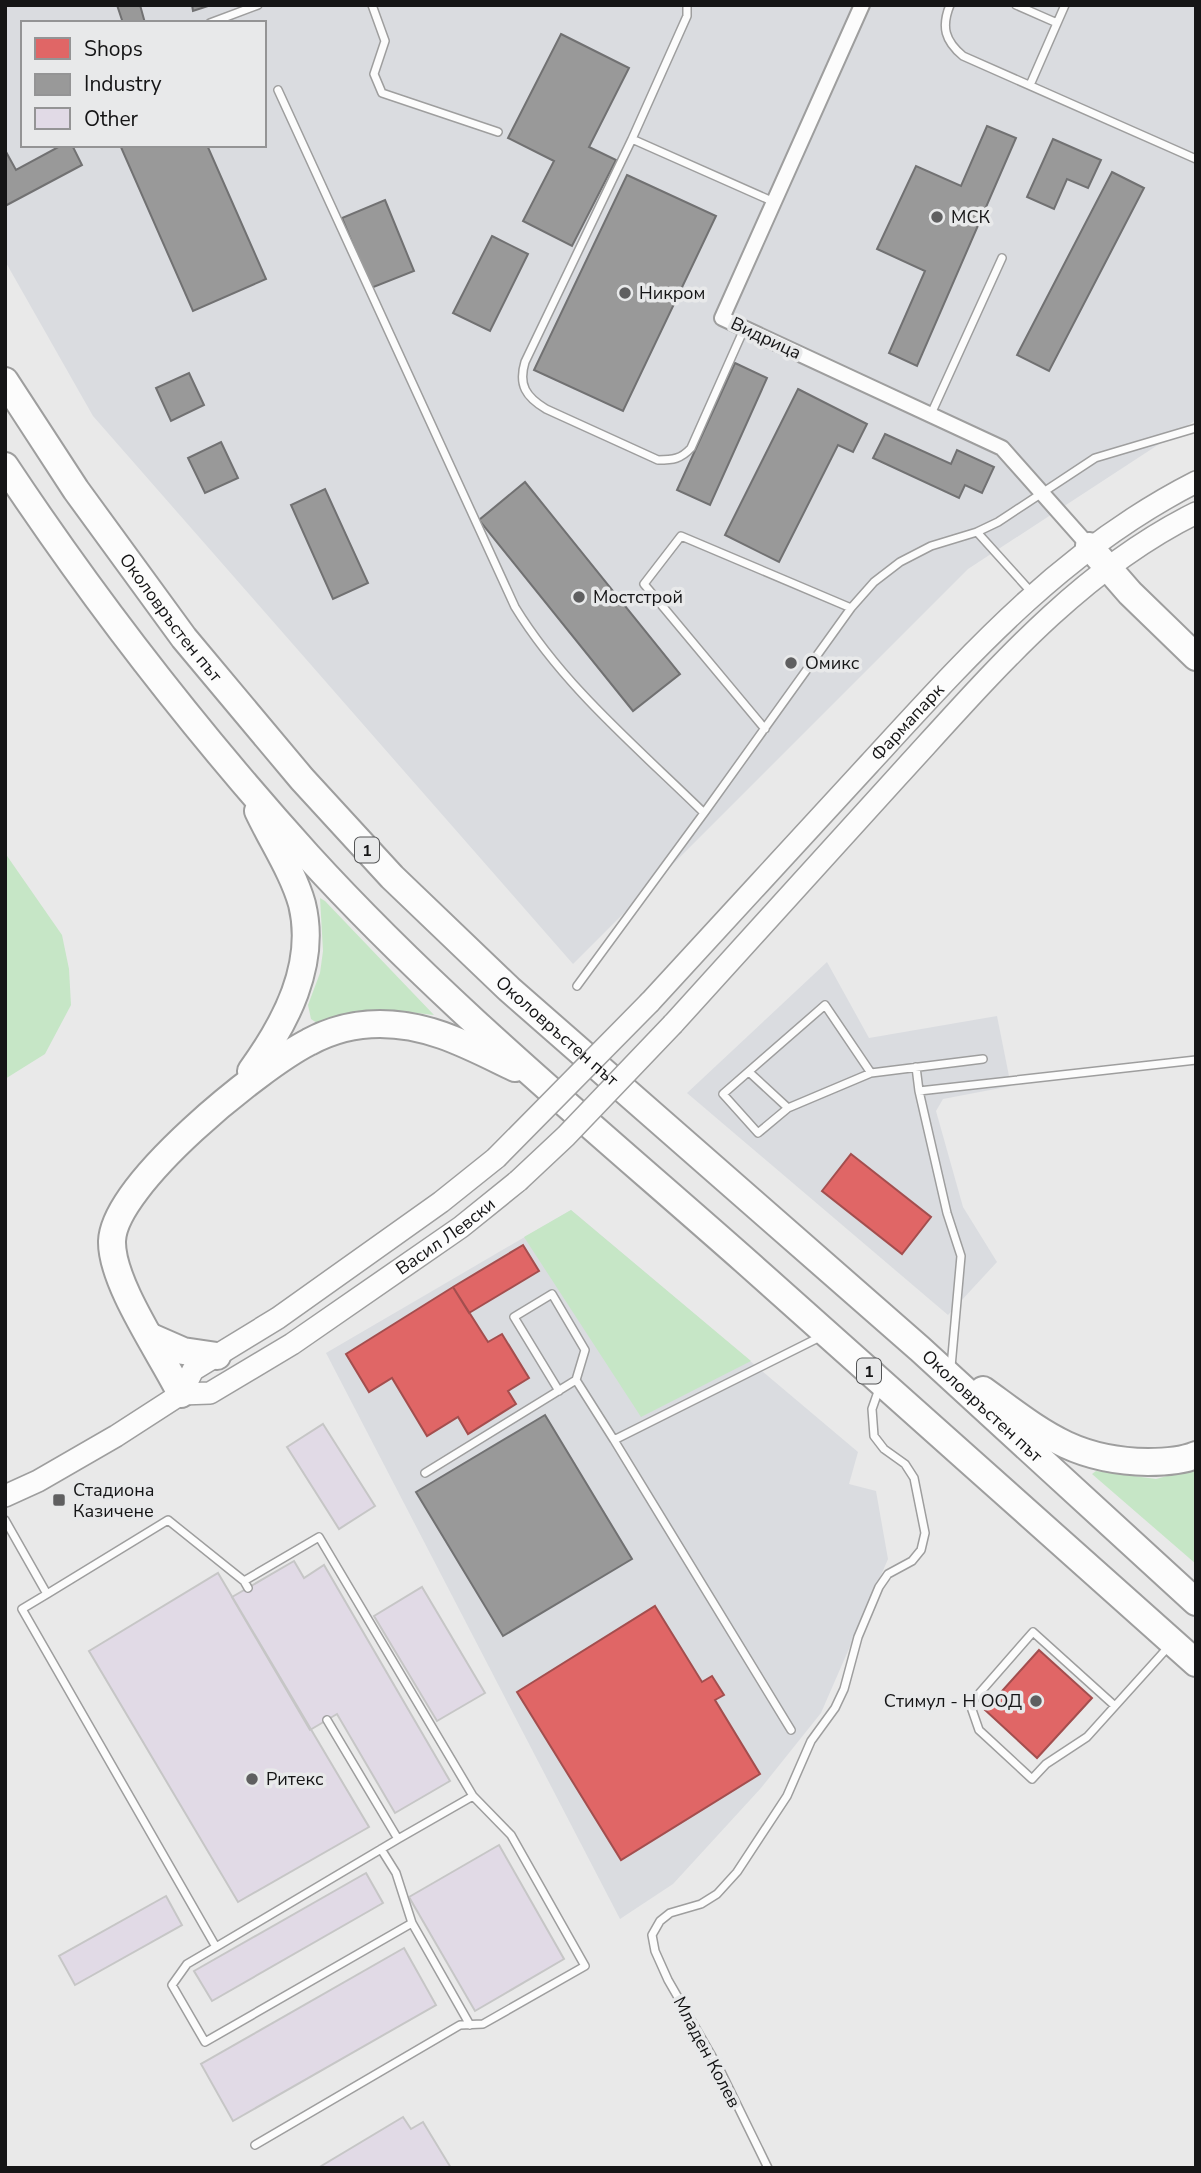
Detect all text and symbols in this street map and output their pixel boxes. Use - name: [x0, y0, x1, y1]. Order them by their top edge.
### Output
- legend: [21, 21, 266, 147]
- text: Shops: [84, 35, 143, 63]
- text: Industry: [84, 70, 162, 98]
- text: Other: [84, 105, 139, 133]
- place label: МСК: [951, 205, 991, 229]
- marker: МСК: [929, 209, 945, 225]
- place label: Никром: [639, 281, 705, 305]
- marker: Никром: [617, 285, 633, 301]
- street label: Видрица: [727, 311, 805, 365]
- street label: Околовръстен път: [114, 548, 228, 687]
- place label: Мостстрой: [593, 585, 683, 609]
- marker: Мостстрой: [571, 589, 587, 605]
- place label: Омикс: [805, 651, 860, 675]
- marker: Омикс: [783, 655, 799, 671]
- street label: Фармапарк: [865, 678, 950, 766]
- road number: 1: [355, 838, 379, 862]
- street label: Околовръстен път: [490, 971, 624, 1091]
- street label: Васил Левски: [391, 1192, 500, 1281]
- street label: Околовръстен път: [917, 1345, 1048, 1468]
- road number: 1: [857, 1358, 881, 1384]
- place label: Стадиона Казичене: [73, 1478, 154, 1523]
- marker: Стадиона Казичене: [51, 1492, 67, 1508]
- place label: Стимул - Н ООД: [884, 1689, 1022, 1713]
- marker: Стимул - Н ООД: [1028, 1693, 1044, 1709]
- place label: Ритекс: [266, 1767, 324, 1791]
- marker: Ритекс: [244, 1771, 260, 1787]
- street label: Младен Колев: [668, 1992, 746, 2112]

